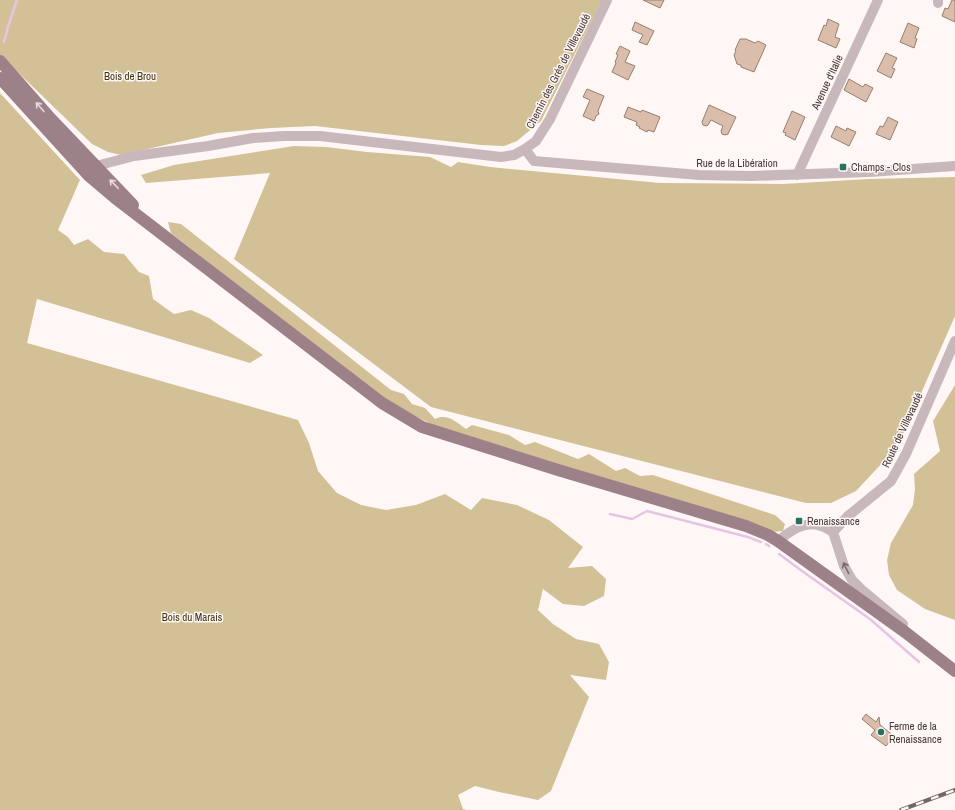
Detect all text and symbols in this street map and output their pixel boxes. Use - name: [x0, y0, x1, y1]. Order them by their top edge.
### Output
- street label: Chemin des Grés de Villevaudé: [523, 11, 593, 131]
- street label: Avenue d'Italie: [808, 52, 846, 113]
- park label: Bois de Brou: [104, 69, 156, 83]
- one-way arrow: [36, 102, 45, 112]
- street label: Rue de la Libération: [696, 156, 778, 170]
- place label: Champs - Clos: [851, 160, 911, 174]
- marker: Champs - Clos: [838, 162, 848, 172]
- one-way arrow: [109, 179, 119, 189]
- street label: Route de Villevaudé: [879, 390, 925, 470]
- place label: Renaissance: [807, 514, 860, 528]
- marker: Renaissance: [794, 516, 804, 526]
- one-way arrow: [842, 562, 849, 574]
- park label: Bois du Marais: [162, 610, 223, 624]
- place label: Ferme de la Renaissance: [889, 719, 942, 746]
- marker: Ferme de la Renaissance: [876, 727, 886, 737]

